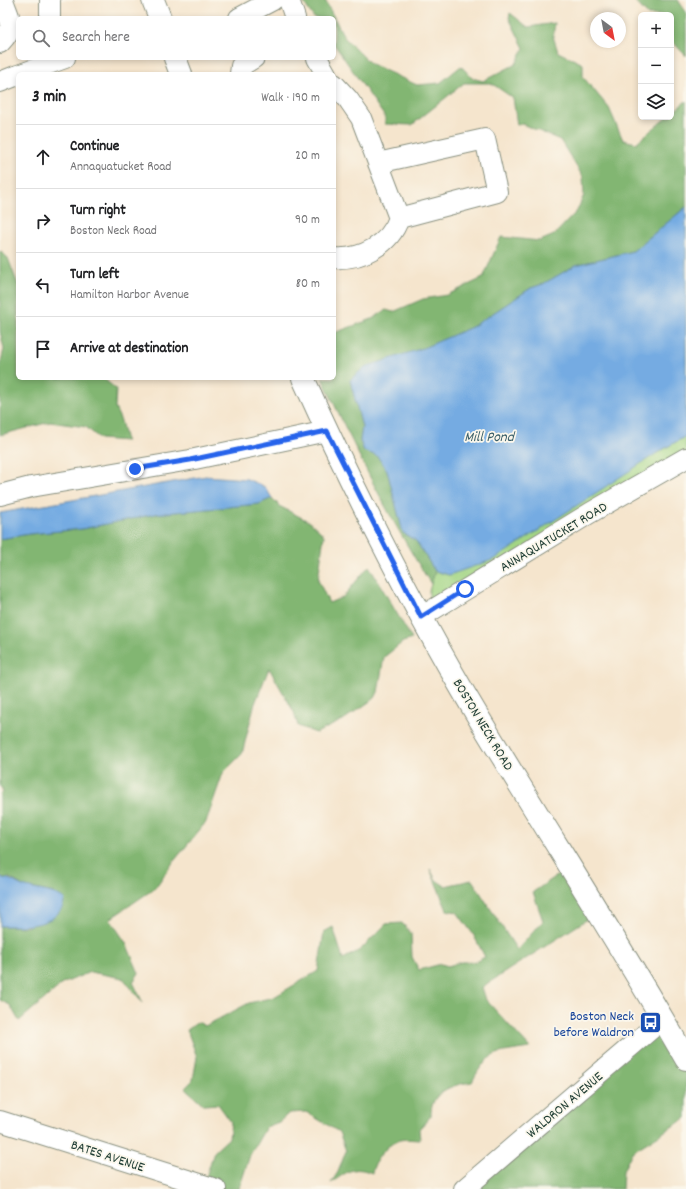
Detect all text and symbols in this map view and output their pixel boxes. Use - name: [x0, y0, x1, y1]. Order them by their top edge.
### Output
- north arrow: [590, 12, 626, 48]
- map controls: [638, 12, 674, 120]
- button: +: [638, 12, 674, 48]
- search box: [16, 16, 336, 60]
- icon: search: [30, 27, 52, 49]
- text: Search here: [62, 27, 130, 49]
- button: −: [638, 48, 674, 84]
- button: layers: [638, 84, 674, 120]
- text: 3 min: [32, 86, 66, 110]
- text: Walk · 190 m: [261, 89, 320, 108]
- text: Continue: [70, 136, 119, 158]
- icon: ahead: [32, 146, 54, 168]
- text: 20 m: [295, 147, 320, 166]
- text: Annaquatucket Road: [70, 158, 171, 177]
- text: Turn right: [70, 200, 126, 222]
- icon: right: [32, 210, 54, 232]
- text: 90 m: [295, 211, 320, 230]
- text: Boston Neck Road: [70, 222, 157, 241]
- text: Turn left: [70, 264, 119, 286]
- icon: left: [32, 274, 54, 296]
- text: 80 m: [296, 275, 320, 294]
- text: Hamilton Harbor Avenue: [70, 286, 189, 305]
- icon: arrive: [32, 338, 54, 360]
- text: Arrive at destination: [70, 338, 188, 360]
- water label: Mill Pond: [464, 427, 516, 449]
- route end: [126, 460, 144, 478]
- street label: ANNAQUATUCKET ROAD: [496, 498, 612, 578]
- route start: [456, 580, 474, 598]
- street label: BOSTON NECK ROAD: [447, 675, 518, 775]
- place label: Boston Neck before Waldron: [554, 1007, 634, 1043]
- bus stop icon: Boston Neck before Waldron: [637, 1010, 663, 1036]
- street label: WALDRON AVENUE: [523, 1067, 608, 1144]
- street label: BATES AVENUE: [68, 1136, 147, 1178]

